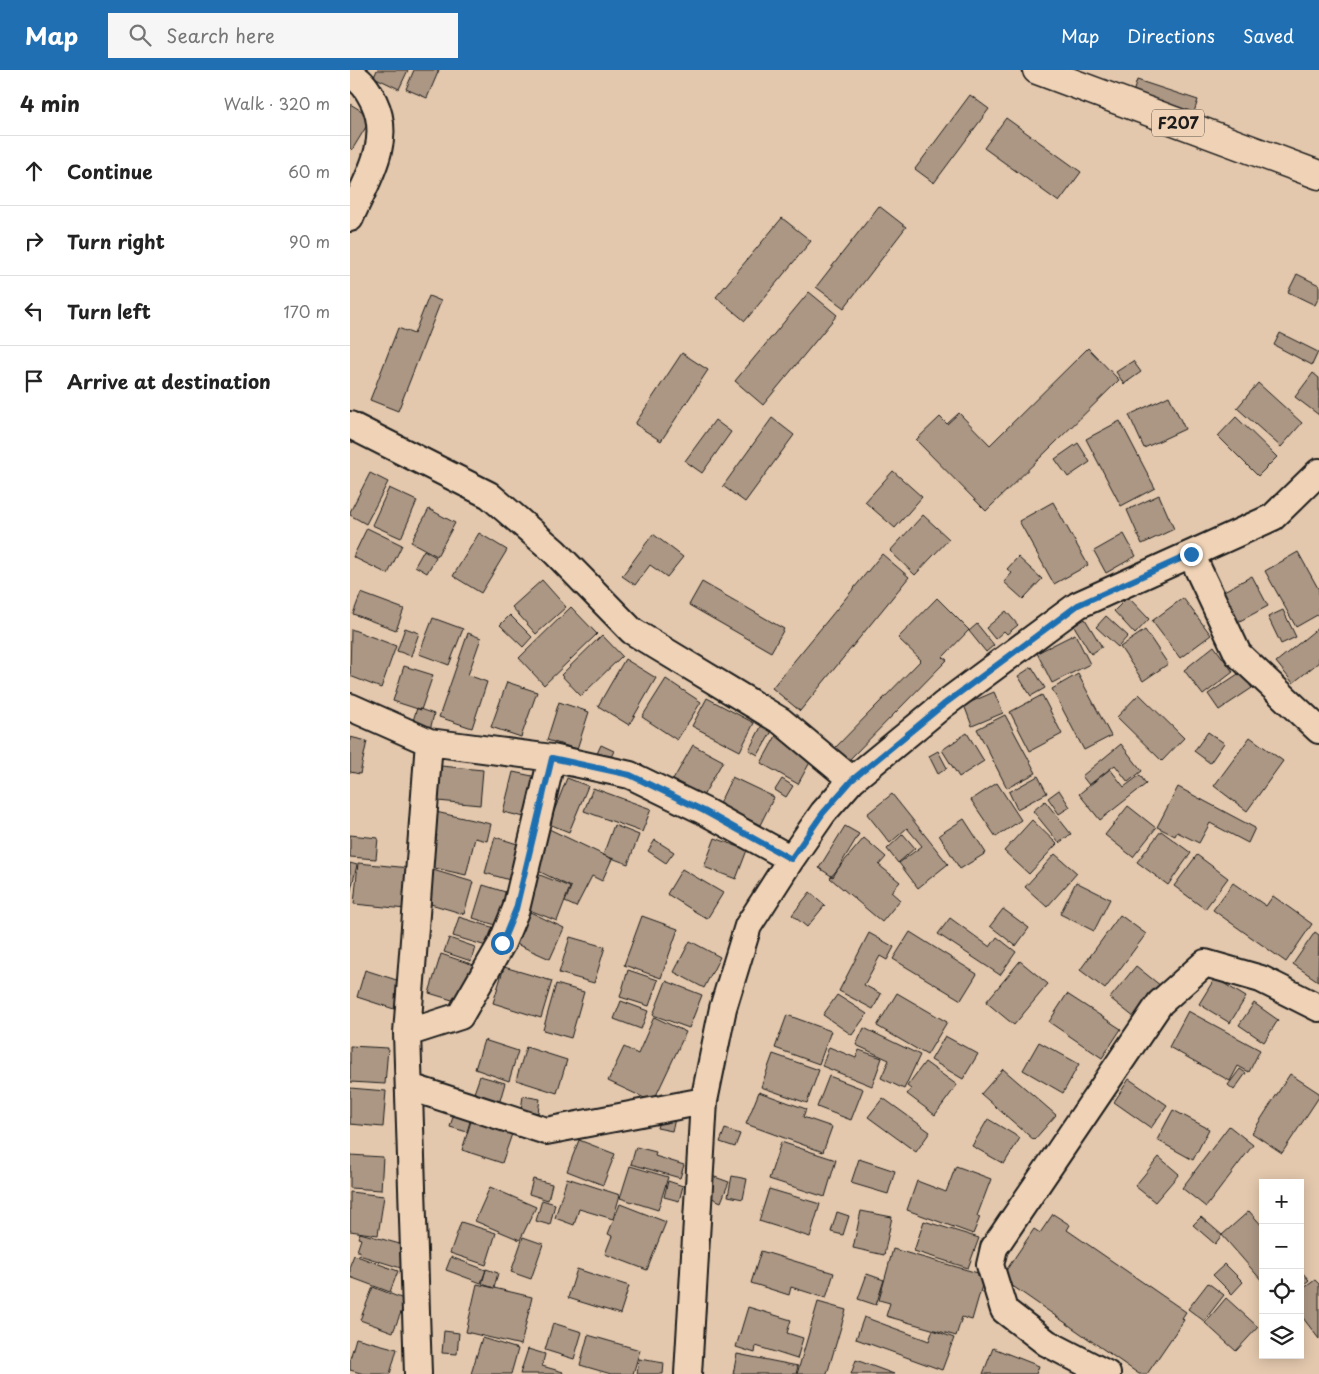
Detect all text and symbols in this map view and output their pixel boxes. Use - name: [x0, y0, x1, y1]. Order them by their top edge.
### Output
- search box: [108, 13, 458, 58]
- text: Map: [25, 17, 78, 53]
- icon: search: [126, 21, 154, 49]
- text: Search here: [166, 21, 275, 49]
- text: Map: [1061, 22, 1099, 49]
- text: Directions: [1127, 22, 1215, 49]
- text: Saved: [1243, 22, 1294, 49]
- text: 4 min: [20, 87, 80, 119]
- text: Walk · 320 m: [224, 91, 330, 115]
- road number: F207: [1152, 110, 1204, 136]
- icon: ahead: [20, 157, 48, 185]
- text: Continue: [67, 157, 153, 185]
- text: 60 m: [288, 159, 330, 183]
- icon: right: [20, 227, 48, 255]
- text: Turn right: [67, 227, 165, 255]
- text: 90 m: [289, 229, 330, 253]
- icon: left: [20, 297, 48, 325]
- text: Turn left: [67, 297, 151, 325]
- text: 170 m: [284, 299, 330, 323]
- icon: arrive: [20, 367, 48, 395]
- text: Arrive at destination: [67, 367, 271, 395]
- route end: [1180, 543, 1203, 566]
- route start: [491, 932, 514, 955]
- map controls: [1259, 1179, 1304, 1359]
- button: +: [1259, 1179, 1304, 1224]
- button: −: [1259, 1224, 1304, 1269]
- button: locate: [1259, 1269, 1304, 1314]
- button: layers: [1259, 1314, 1304, 1359]

